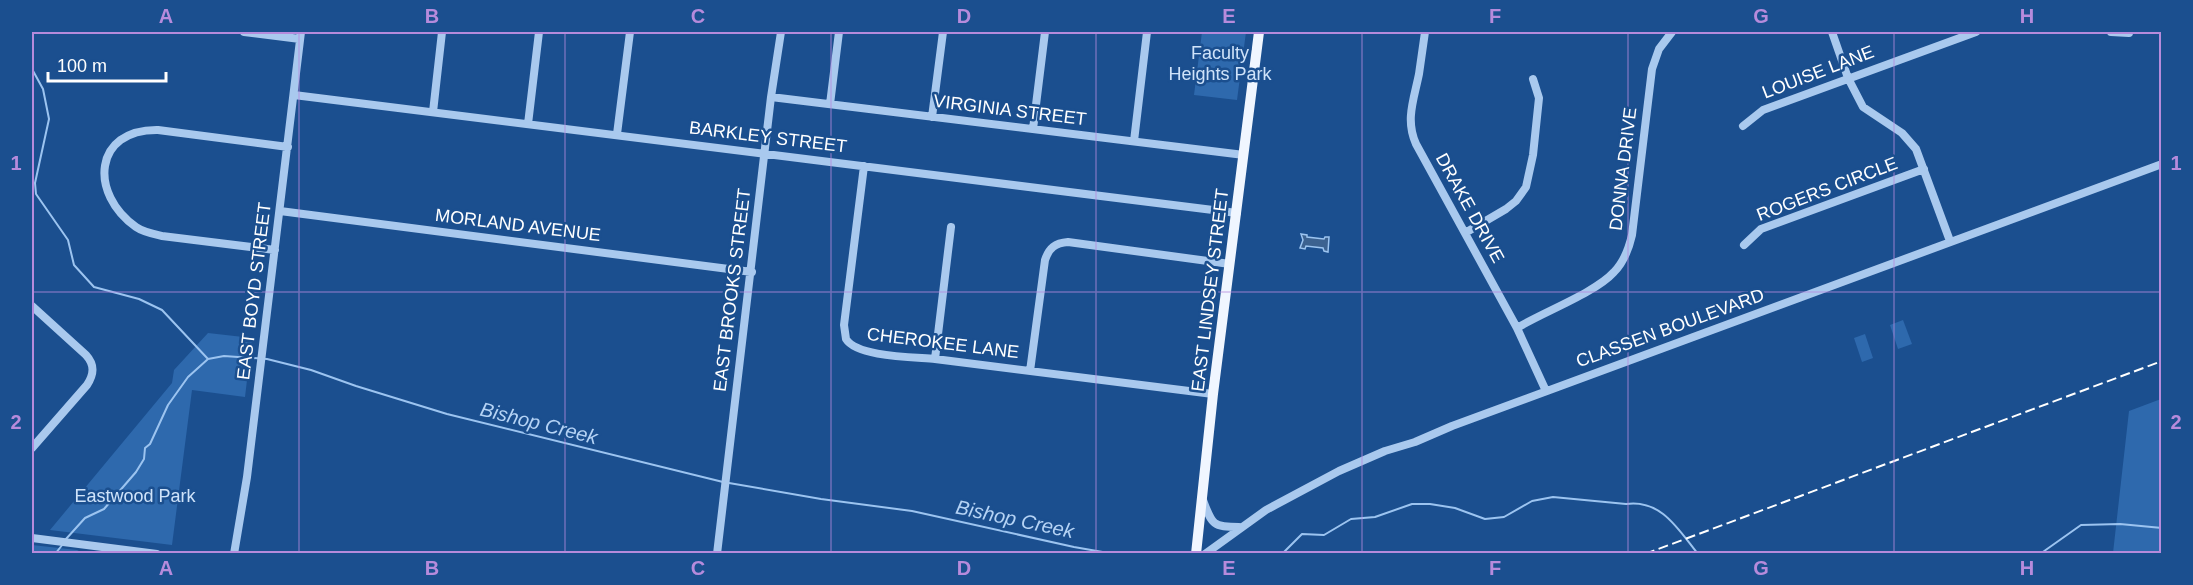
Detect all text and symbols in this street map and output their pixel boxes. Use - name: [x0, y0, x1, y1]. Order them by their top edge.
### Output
- text: A: [159, 5, 173, 27]
- text: B: [425, 5, 439, 27]
- text: C: [691, 5, 705, 27]
- text: D: [957, 5, 971, 27]
- text: E: [1222, 5, 1236, 27]
- text: F: [1489, 5, 1501, 27]
- text: G: [1753, 5, 1769, 27]
- text: H: [2020, 5, 2034, 27]
- street label: LOUISE LANE: [1759, 42, 1877, 102]
- park label: Faculty Heights Park: [1168, 43, 1273, 84]
- scale bar: [48, 45, 166, 83]
- text: 100 m: [57, 56, 107, 76]
- street label: VIRGINIA STREET: [932, 91, 1088, 129]
- street label: DONNA DRIVE: [1606, 106, 1640, 232]
- street label: BARKLEY STREET: [688, 117, 848, 157]
- street label: DRAKE DRIVE: [1432, 150, 1508, 266]
- text: 1: [10, 152, 22, 174]
- text: 1: [2170, 152, 2182, 174]
- street label: ROGERS CIRCLE: [1754, 153, 1900, 225]
- street label: EAST BROOKS STREET: [710, 187, 754, 393]
- street label: EAST LINDSEY STREET: [1188, 187, 1232, 393]
- street label: EAST BOYD STREET: [233, 201, 275, 381]
- street label: MORLAND AVENUE: [434, 205, 602, 245]
- street label: CLASSEN BOULEVARD: [1573, 285, 1767, 371]
- street label: CHEROKEE LANE: [866, 324, 1020, 362]
- water label: Bishop Creek: [478, 398, 601, 448]
- text: 2: [10, 411, 22, 433]
- text: 2: [2170, 411, 2182, 433]
- park label: Eastwood Park: [74, 486, 197, 506]
- water label: Bishop Creek: [954, 496, 1077, 542]
- text: A: [159, 557, 173, 579]
- text: B: [425, 557, 439, 579]
- text: C: [691, 557, 705, 579]
- text: D: [957, 557, 971, 579]
- text: E: [1222, 557, 1236, 579]
- text: F: [1489, 557, 1501, 579]
- text: G: [1753, 557, 1769, 579]
- text: H: [2020, 557, 2034, 579]

